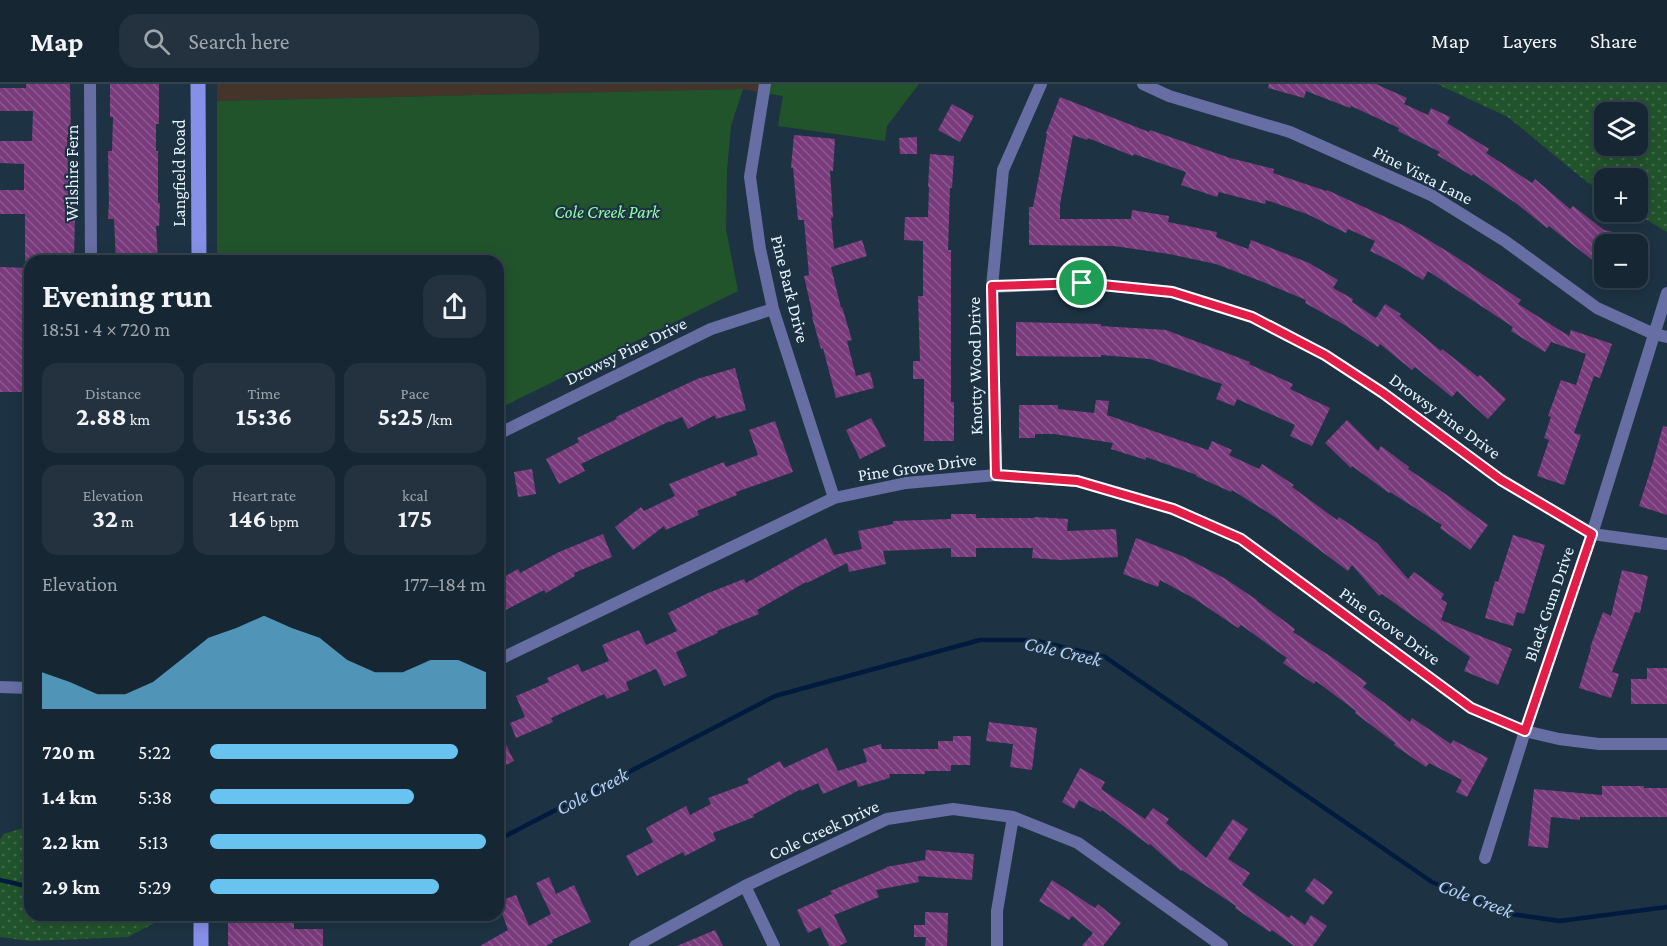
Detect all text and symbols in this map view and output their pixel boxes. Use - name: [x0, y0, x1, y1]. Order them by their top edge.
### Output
- search box: [119, 14, 539, 68]
- icon: search: [140, 25, 173, 58]
- text: Map: [30, 26, 83, 57]
- text: Search here: [188, 29, 289, 54]
- text: Map: [1431, 29, 1470, 53]
- text: Layers: [1503, 29, 1557, 53]
- text: Share: [1590, 29, 1637, 53]
- map controls: [1594, 102, 1648, 288]
- button: layers: [1594, 102, 1648, 156]
- street label: Langfield Road: [169, 119, 189, 227]
- street label: Wilshire Fern: [62, 124, 82, 221]
- street label: Pine Vista Lane: [1370, 141, 1476, 209]
- button: +: [1594, 168, 1648, 222]
- park label: Cole Creek Park: [554, 202, 661, 222]
- street label: Pine Bark Drive: [767, 233, 813, 345]
- button: −: [1594, 234, 1648, 288]
- pin: [1056, 257, 1107, 308]
- icon: arrive: [1065, 266, 1098, 299]
- button: share: [423, 275, 486, 338]
- text: Evening run: [42, 277, 212, 314]
- street label: Knotty Wood Drive: [964, 297, 986, 435]
- street label: Drowsy Pine Drive: [562, 313, 690, 389]
- text: 18:51 · 4 × 720 m: [42, 318, 170, 340]
- street label: Drowsy Pine Drive: [1386, 369, 1505, 463]
- text: Distance: [85, 385, 141, 402]
- text: Time: [248, 385, 280, 402]
- text: Pace: [401, 385, 429, 402]
- text: 2.88: [76, 402, 127, 431]
- text: 15:36: [236, 402, 292, 431]
- text: 5:25: [377, 402, 423, 431]
- text: km: [127, 411, 150, 428]
- text: /km: [423, 411, 453, 428]
- street label: Pine Grove Drive: [856, 449, 978, 485]
- text: Elevation: [83, 487, 143, 504]
- text: Heart rate: [232, 487, 296, 504]
- text: kcal: [402, 487, 428, 504]
- text: 32: [92, 504, 118, 533]
- text: 146: [229, 504, 267, 533]
- text: 175: [398, 504, 432, 533]
- text: m: [118, 513, 134, 530]
- text: bpm: [267, 513, 299, 530]
- street label: Black Gum Drive: [1520, 544, 1578, 664]
- text: Elevation: [42, 573, 118, 595]
- text: 177–184 m: [404, 573, 486, 595]
- street label: Pine Grove Drive: [1336, 583, 1444, 669]
- water label: Cole Creek: [1022, 631, 1105, 671]
- text: 720 m: [42, 741, 95, 763]
- text: 5:22: [138, 741, 171, 763]
- water label: Cole Creek: [552, 762, 633, 819]
- text: 1.4 km: [42, 786, 97, 808]
- text: 5:38: [138, 786, 172, 808]
- street label: Cole Creek Drive: [766, 796, 882, 864]
- text: 2.2 km: [42, 831, 100, 853]
- text: 5:13: [138, 831, 168, 853]
- water label: Cole Creek: [1435, 874, 1518, 923]
- text: 2.9 km: [42, 876, 100, 898]
- text: 5:29: [138, 876, 172, 898]

